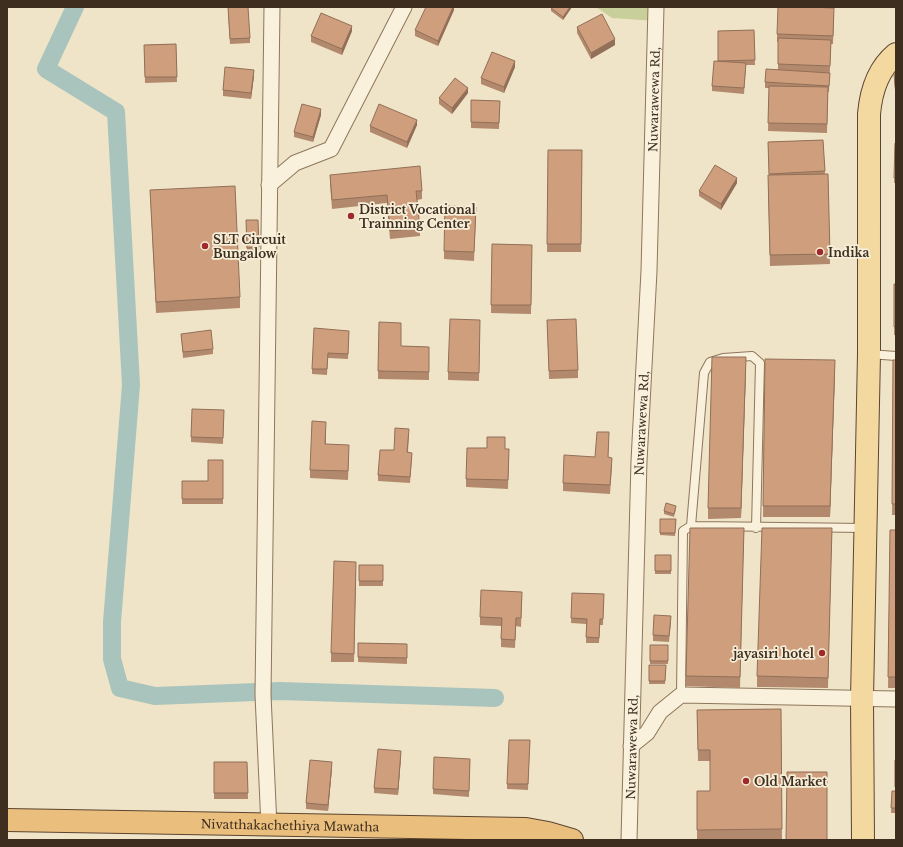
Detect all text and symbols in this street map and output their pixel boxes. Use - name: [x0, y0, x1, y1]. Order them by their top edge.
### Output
- street label: Nuwarawewa Rd,: [645, 47, 662, 152]
- place label: District Vocational Trainning Center: [359, 202, 477, 231]
- marker: District Vocational Trainning Center: [346, 211, 356, 221]
- place label: SLT Circuit Bungalow: [213, 232, 286, 261]
- marker: SLT Circuit Bungalow: [200, 241, 210, 251]
- place label: Indika: [828, 245, 870, 260]
- marker: Indika: [815, 247, 825, 257]
- street label: Nuwarawewa Rd,: [631, 370, 651, 476]
- place label: jayasiri hotel: [731, 646, 815, 661]
- marker: jayasiri hotel: [817, 648, 827, 658]
- street label: Nuwarawewa Rd,: [623, 694, 640, 800]
- place label: Old Market: [754, 774, 827, 789]
- marker: Old Market: [741, 776, 751, 786]
- street label: Nivatthakachethiya Mawatha: [201, 816, 380, 834]

